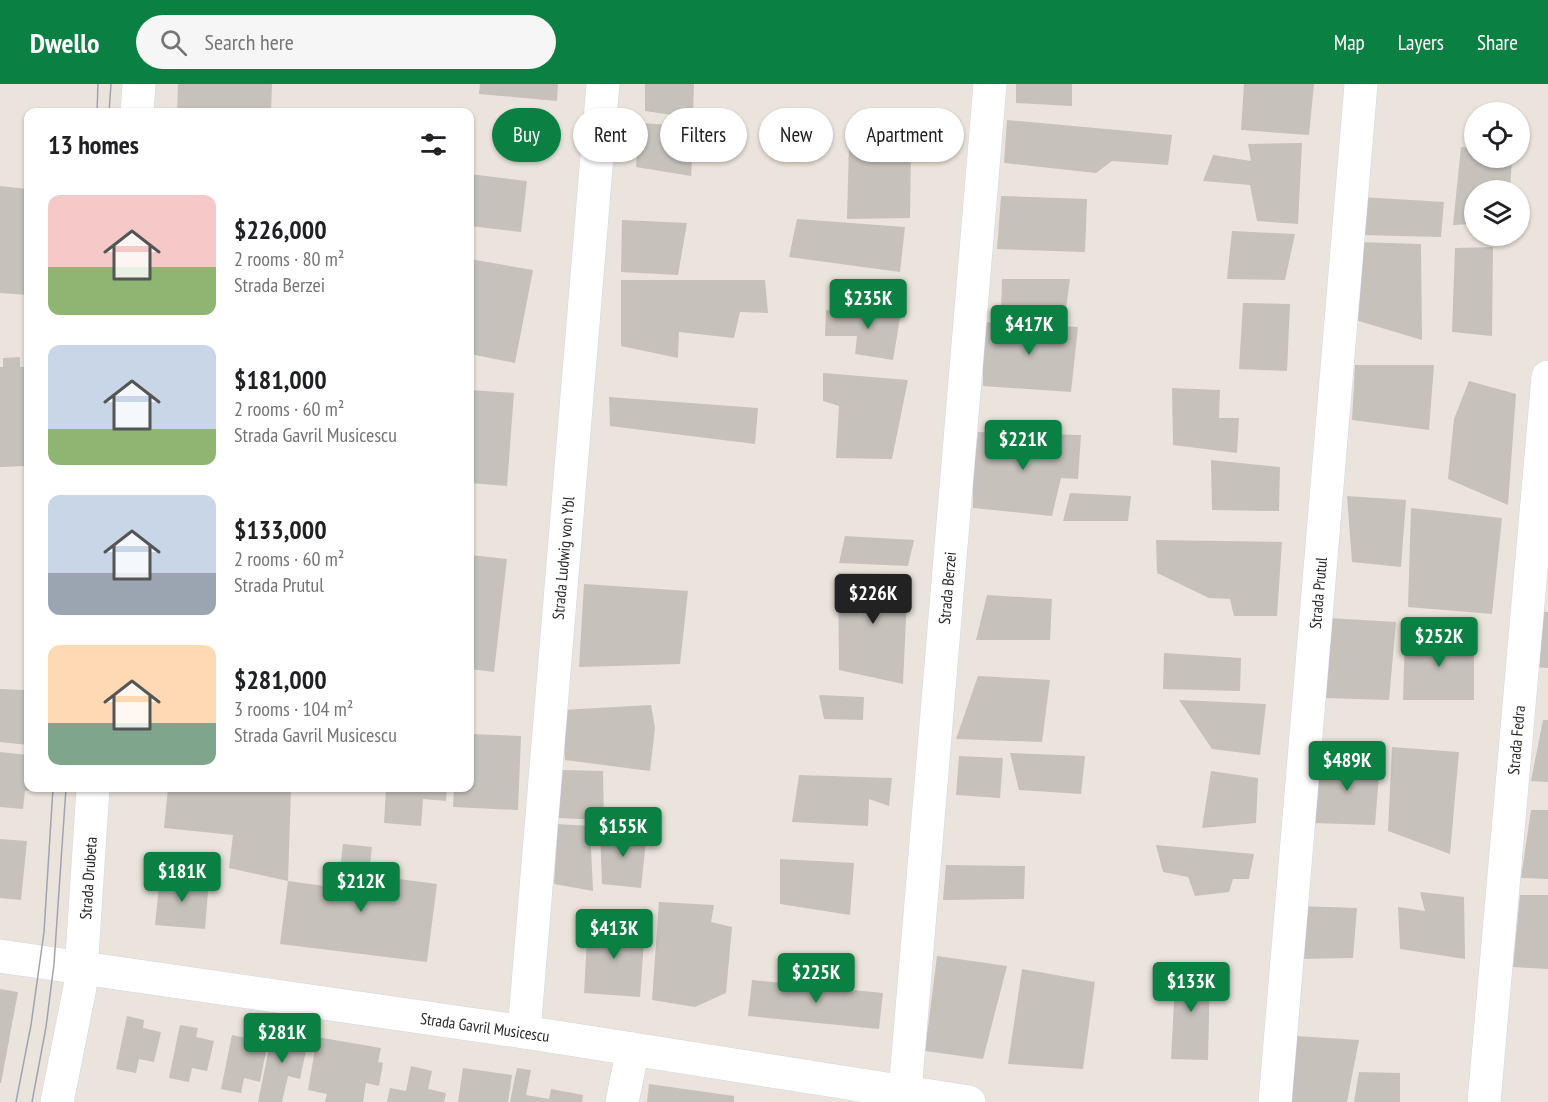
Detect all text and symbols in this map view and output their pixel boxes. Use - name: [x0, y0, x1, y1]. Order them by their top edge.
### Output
- search box: [136, 15, 556, 69]
- text: Dwello: [30, 24, 100, 61]
- icon: search: [157, 26, 190, 59]
- text: Search here: [205, 28, 294, 56]
- text: Map: [1334, 29, 1365, 56]
- text: Layers: [1398, 29, 1444, 56]
- text: Share: [1477, 29, 1518, 56]
- map controls: [1464, 102, 1530, 246]
- button: locate: [1464, 102, 1530, 168]
- chip: Buy: [492, 108, 561, 162]
- chip: Rent: [573, 108, 648, 162]
- chip: Filters: [660, 108, 747, 162]
- chip: New: [759, 108, 833, 162]
- chip: Apartment: [845, 108, 964, 162]
- text: 13 homes: [48, 128, 139, 161]
- icon: filters: [417, 128, 450, 161]
- button: layers: [1464, 180, 1530, 246]
- text: $226,000: [234, 213, 327, 246]
- icon: home: [96, 219, 168, 291]
- text: 2 rooms · 80 m²: [234, 246, 344, 272]
- text: Strada Berzei: [234, 272, 325, 298]
- pin: $235K: [826, 279, 910, 330]
- text: $235K: [844, 285, 892, 311]
- pin: $417K: [987, 305, 1071, 356]
- text: $417K: [1005, 311, 1053, 337]
- text: $181,000: [234, 363, 327, 396]
- icon: home: [96, 369, 168, 441]
- text: 2 rooms · 60 m²: [234, 396, 344, 422]
- pin: $221K: [981, 420, 1065, 471]
- text: Strada Gavril Musicescu: [234, 422, 397, 448]
- text: $221K: [999, 426, 1047, 452]
- street label: Strada Ludwig von Ybl: [548, 495, 578, 620]
- text: $133,000: [234, 513, 327, 546]
- icon: home: [96, 519, 168, 591]
- text: 2 rooms · 60 m²: [234, 546, 344, 572]
- street label: Strada Berzei: [934, 551, 960, 625]
- street label: Strada Prutul: [1305, 556, 1331, 630]
- text: Strada Prutul: [234, 572, 324, 598]
- pin: $226K: [831, 574, 915, 625]
- text: $226K: [849, 580, 897, 606]
- pin: $252K: [1397, 617, 1481, 668]
- text: $252K: [1415, 623, 1463, 649]
- text: $281,000: [234, 663, 327, 696]
- icon: home: [96, 669, 168, 741]
- text: 3 rooms · 104 m²: [234, 696, 353, 722]
- street label: Strada Fedra: [1503, 704, 1529, 776]
- text: Strada Gavril Musicescu: [234, 722, 397, 748]
- pin: $489K: [1305, 741, 1389, 792]
- text: $489K: [1323, 747, 1371, 773]
- pin: $155K: [581, 807, 665, 858]
- text: $155K: [599, 813, 647, 839]
- street label: Strada Drubeta: [75, 836, 101, 920]
- pin: $181K: [140, 852, 224, 903]
- text: $181K: [158, 858, 206, 884]
- pin: $212K: [319, 862, 403, 913]
- text: $212K: [337, 868, 385, 894]
- pin: $413K: [572, 909, 656, 960]
- text: $413K: [590, 915, 638, 941]
- pin: $225K: [774, 953, 858, 1004]
- text: $225K: [792, 959, 840, 985]
- pin: $133K: [1149, 962, 1233, 1013]
- text: $133K: [1167, 968, 1215, 994]
- street label: Strada Gavril Musicescu: [419, 1008, 551, 1046]
- pin: $281K: [240, 1013, 324, 1064]
- text: $281K: [258, 1019, 306, 1045]

